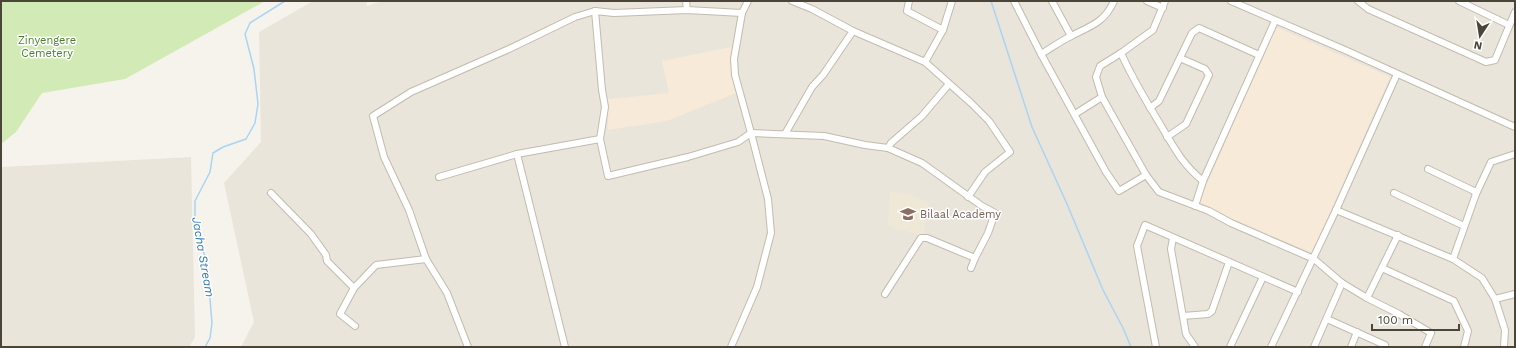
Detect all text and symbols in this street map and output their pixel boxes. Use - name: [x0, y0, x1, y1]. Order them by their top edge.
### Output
- north arrow: [1460, 16, 1500, 56]
- park label: Zinyengere Cemetery: [18, 34, 76, 60]
- text: N: [1473, 38, 1483, 52]
- school or university icon: Bilaal Academy: [899, 205, 917, 223]
- place label: Bilaal Academy: [920, 208, 1001, 221]
- water label: Jacha Stream: [189, 216, 217, 298]
- scale bar: [1372, 306, 1459, 332]
- text: 100 m: [1378, 313, 1413, 327]

